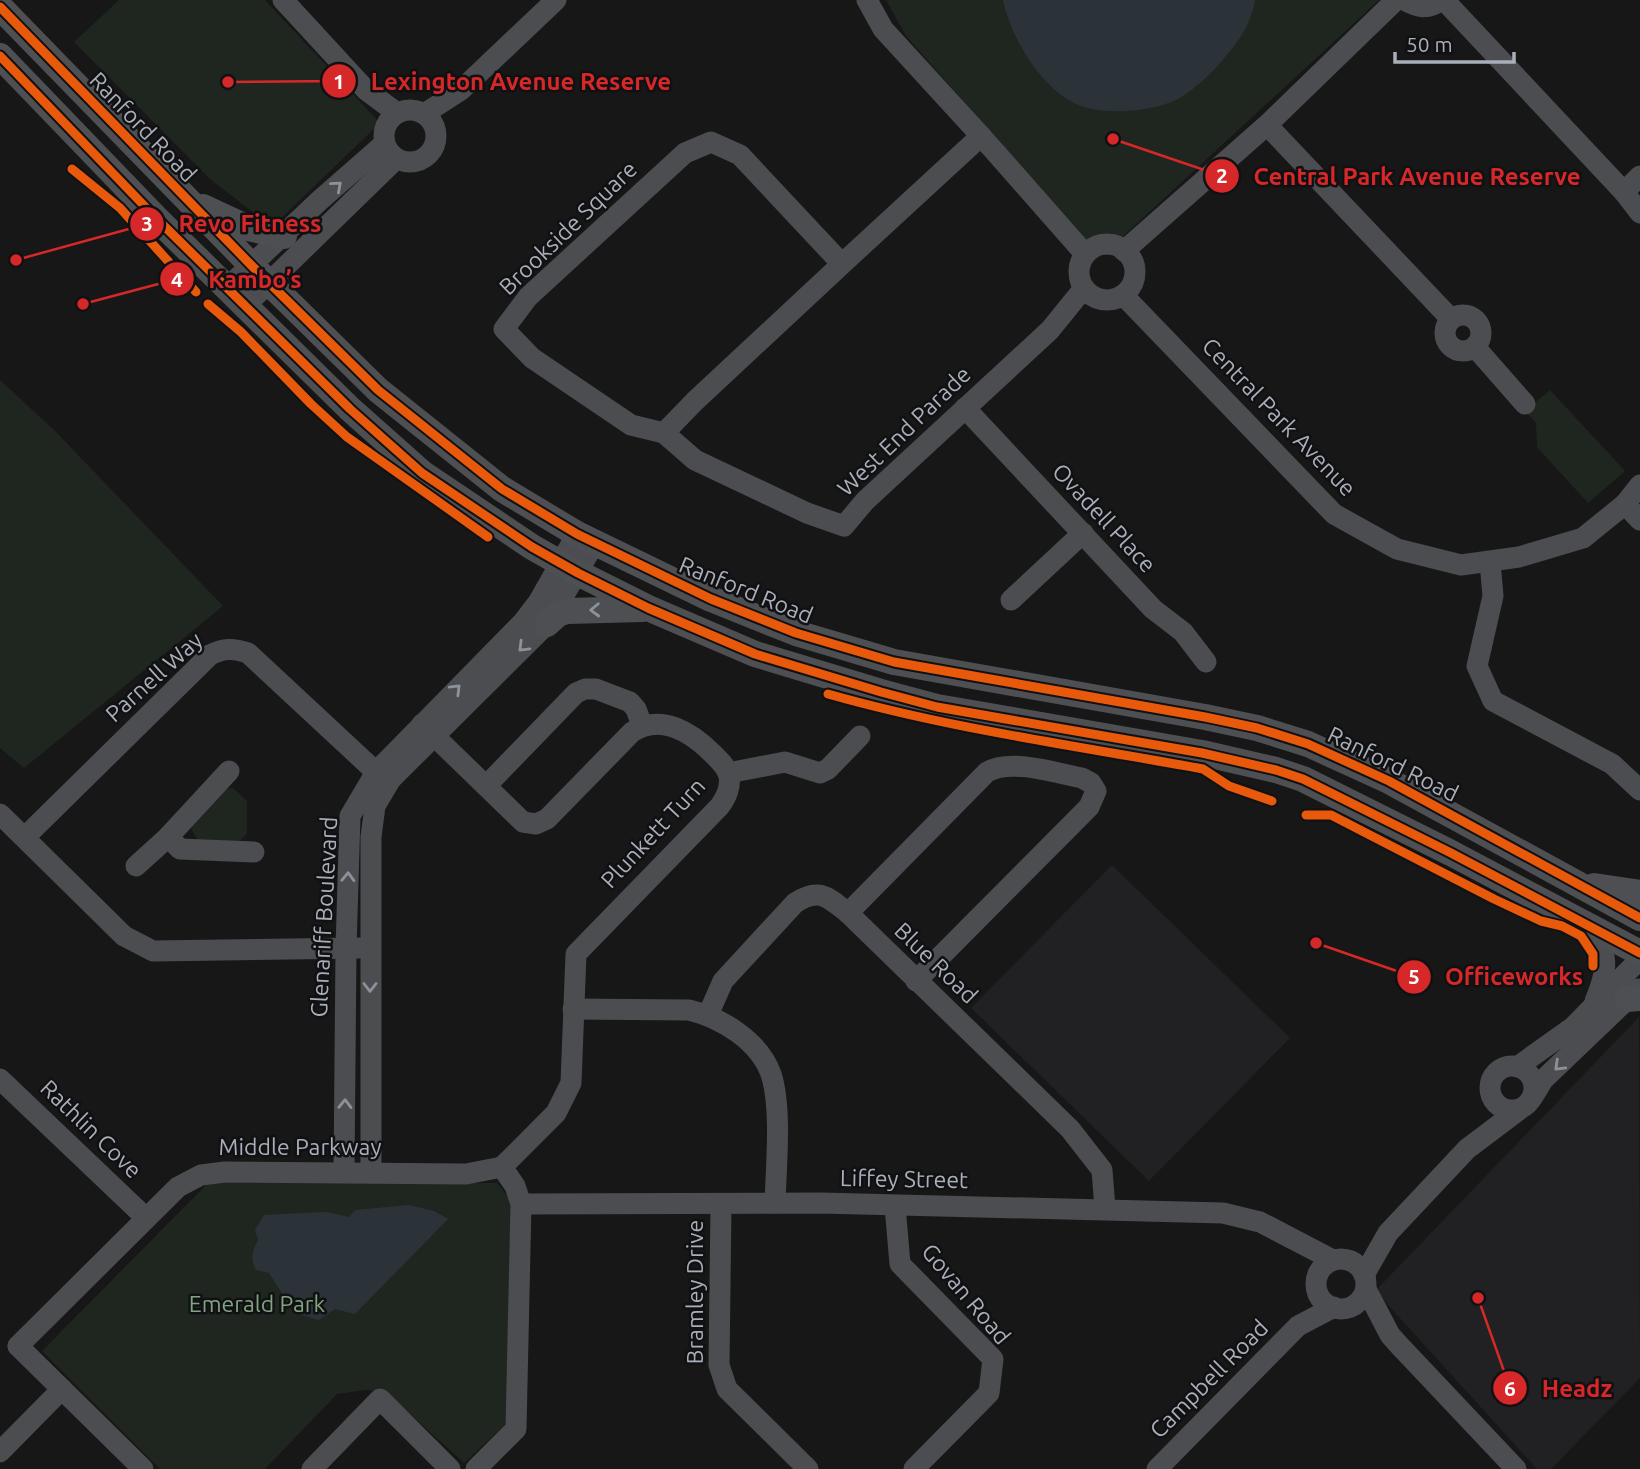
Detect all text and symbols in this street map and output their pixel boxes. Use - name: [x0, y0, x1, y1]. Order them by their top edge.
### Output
- scale bar: [1395, 21, 1514, 65]
- text: 50 m: [1406, 32, 1453, 56]
- callout: Lexington Avenue Reserve: [322, 59, 685, 104]
- street label: Ranford Road: [85, 67, 202, 186]
- text: Lexington Avenue Reserve: [371, 68, 671, 95]
- text: 1: [333, 69, 345, 93]
- callout: Central Park Avenue Reserve: [1204, 154, 1594, 199]
- street label: Brookside Square: [494, 156, 641, 299]
- text: 2: [1216, 163, 1228, 187]
- text: Central Park Avenue Reserve: [1253, 163, 1581, 190]
- one-way arrow: [329, 181, 342, 194]
- callout: Revo Fitness: [130, 201, 335, 246]
- text: Revo Fitness: [179, 210, 321, 237]
- text: 3: [141, 211, 153, 235]
- callout: Kambo’s: [160, 257, 316, 302]
- text: Kambo’s: [208, 266, 302, 293]
- text: 4: [171, 267, 183, 291]
- street label: Central Park Avenue: [1198, 333, 1361, 501]
- street label: West End Parade: [832, 361, 975, 500]
- street label: Ovadell Place: [1048, 458, 1161, 577]
- street label: Ranford Road: [676, 551, 817, 628]
- one-way arrow: [589, 602, 600, 618]
- street label: Parnell Way: [100, 627, 207, 726]
- one-way arrow: [519, 639, 531, 651]
- one-way arrow: [448, 684, 461, 697]
- street label: Ranford Road: [1324, 721, 1462, 806]
- street label: Plunkett Turn: [596, 773, 710, 893]
- street label: Glenariff Boulevard: [306, 816, 341, 1018]
- one-way arrow: [341, 871, 356, 882]
- street label: Blue Road: [890, 917, 983, 1008]
- callout: Officeworks: [1396, 954, 1597, 999]
- text: Officeworks: [1445, 963, 1583, 990]
- text: 5: [1408, 964, 1420, 988]
- one-way arrow: [362, 982, 378, 992]
- one-way arrow: [1554, 1057, 1567, 1070]
- street label: Rathlin Cove: [36, 1075, 147, 1183]
- one-way arrow: [337, 1098, 353, 1109]
- street label: Middle Parkway: [219, 1134, 381, 1159]
- street label: Liffey Street: [840, 1165, 968, 1192]
- street label: Bramley Drive: [682, 1220, 707, 1364]
- street label: Govan Road: [917, 1238, 1016, 1349]
- park label: Emerald Park: [189, 1291, 326, 1316]
- street label: Campbell Road: [1145, 1315, 1273, 1443]
- callout: Headz: [1493, 1366, 1626, 1411]
- text: Headz: [1542, 1375, 1612, 1402]
- text: 6: [1504, 1376, 1516, 1400]

